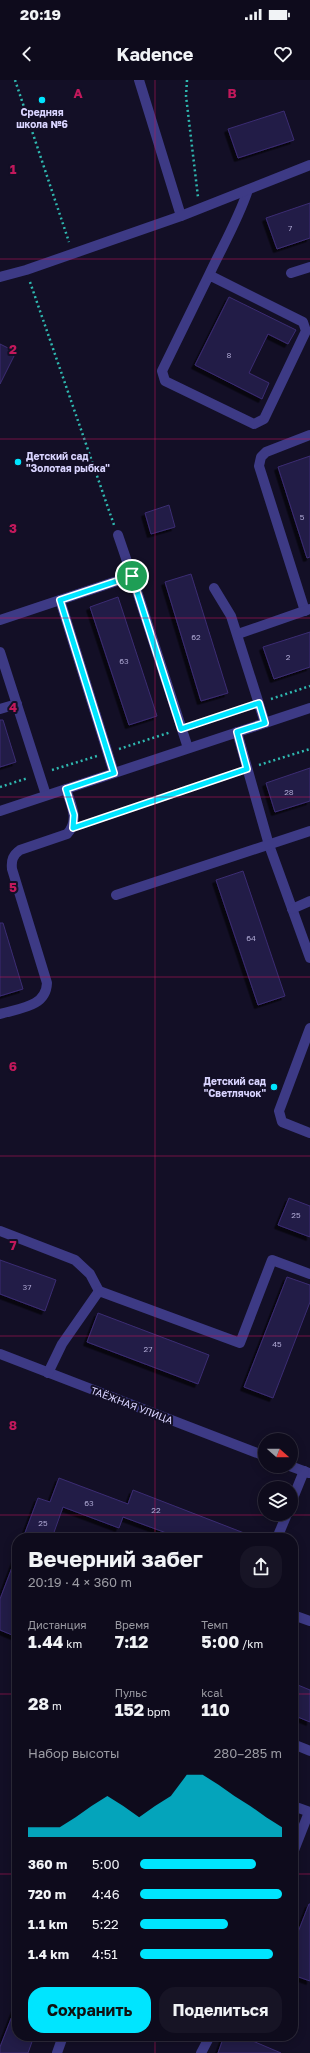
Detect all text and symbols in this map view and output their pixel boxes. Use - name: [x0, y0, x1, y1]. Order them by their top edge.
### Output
- text: 20:19: [20, 5, 61, 23]
- icon: back: [16, 43, 38, 65]
- text: Kadence: [117, 43, 193, 65]
- icon: heart: [272, 43, 294, 65]
- text: A: [73, 85, 83, 101]
- text: B: [227, 85, 237, 101]
- marker: Средняя школа №6: [37, 95, 47, 105]
- place label: Средняя школа №6: [16, 106, 68, 130]
- text: 1: [10, 161, 17, 177]
- house number: 7: [288, 223, 292, 233]
- text: 2: [9, 341, 17, 357]
- house number: 8: [227, 350, 232, 360]
- place label: Детский сад "Золотая рыбка": [26, 450, 110, 474]
- marker: Детский сад "Золотая рыбка": [13, 457, 23, 467]
- house number: 5: [300, 512, 305, 522]
- text: 3: [9, 520, 17, 536]
- pin: [115, 559, 149, 593]
- icon: arrive: [121, 565, 143, 587]
- house number: 62: [191, 632, 201, 642]
- house number: 2: [286, 652, 291, 662]
- house number: 63: [119, 656, 129, 666]
- text: 4: [9, 699, 17, 715]
- house number: 28: [284, 787, 294, 797]
- text: 5: [9, 879, 17, 895]
- house number: 64: [246, 933, 256, 943]
- text: 6: [9, 1058, 17, 1074]
- place label: Детский сад "Светлячок": [204, 1075, 267, 1099]
- marker: Детский сад "Светлячок": [269, 1082, 279, 1092]
- house number: 25: [291, 1210, 301, 1220]
- text: 7: [9, 1237, 17, 1253]
- house number: 37: [23, 1282, 31, 1292]
- house number: 45: [272, 1339, 282, 1349]
- house number: 27: [144, 1344, 152, 1354]
- street label: ТАЁЖНАЯ УЛИЦА: [89, 1383, 175, 1426]
- text: 8: [9, 1417, 17, 1433]
- north arrow: [258, 1433, 298, 1473]
- map controls: [258, 1433, 298, 1521]
- button: layers: [258, 1481, 298, 1521]
- house number: 63: [84, 1498, 94, 1508]
- house number: 22: [151, 1505, 161, 1515]
- house number: 25: [38, 1518, 48, 1528]
- text: Вечерний забег: [28, 1545, 203, 1572]
- button: share: [240, 1546, 282, 1588]
- text: 20:19 · 4 × 360 m: [28, 1574, 132, 1590]
- text: Дистанция: [28, 1618, 87, 1631]
- text: Время: [115, 1618, 149, 1631]
- text: Темп: [201, 1618, 228, 1631]
- text: 1.44: [28, 1631, 63, 1652]
- text: 7:12: [115, 1631, 149, 1652]
- text: 5:00: [201, 1631, 239, 1652]
- text: km: [63, 1637, 82, 1650]
- text: /km: [239, 1637, 263, 1650]
- text: Пульс: [115, 1686, 147, 1699]
- text: kcal: [201, 1686, 223, 1699]
- text: 28: [28, 1693, 49, 1714]
- text: m: [49, 1699, 62, 1712]
- text: 152: [115, 1699, 144, 1720]
- text: 110: [201, 1699, 230, 1720]
- text: bpm: [144, 1705, 170, 1718]
- text: Набор высоты: [28, 1745, 119, 1761]
- text: 280–285 m: [214, 1745, 282, 1761]
- text: 360 m: [28, 1856, 67, 1872]
- text: 5:00: [92, 1856, 120, 1872]
- text: 720 m: [28, 1886, 66, 1902]
- text: 4:46: [92, 1886, 120, 1902]
- text: 1.1 km: [28, 1916, 68, 1932]
- text: 5:22: [92, 1916, 119, 1932]
- text: 1.4 km: [28, 1946, 69, 1962]
- text: 4:51: [92, 1946, 118, 1962]
- button: Сохранить: [28, 1987, 151, 2033]
- button: Поделиться: [159, 1987, 282, 2033]

